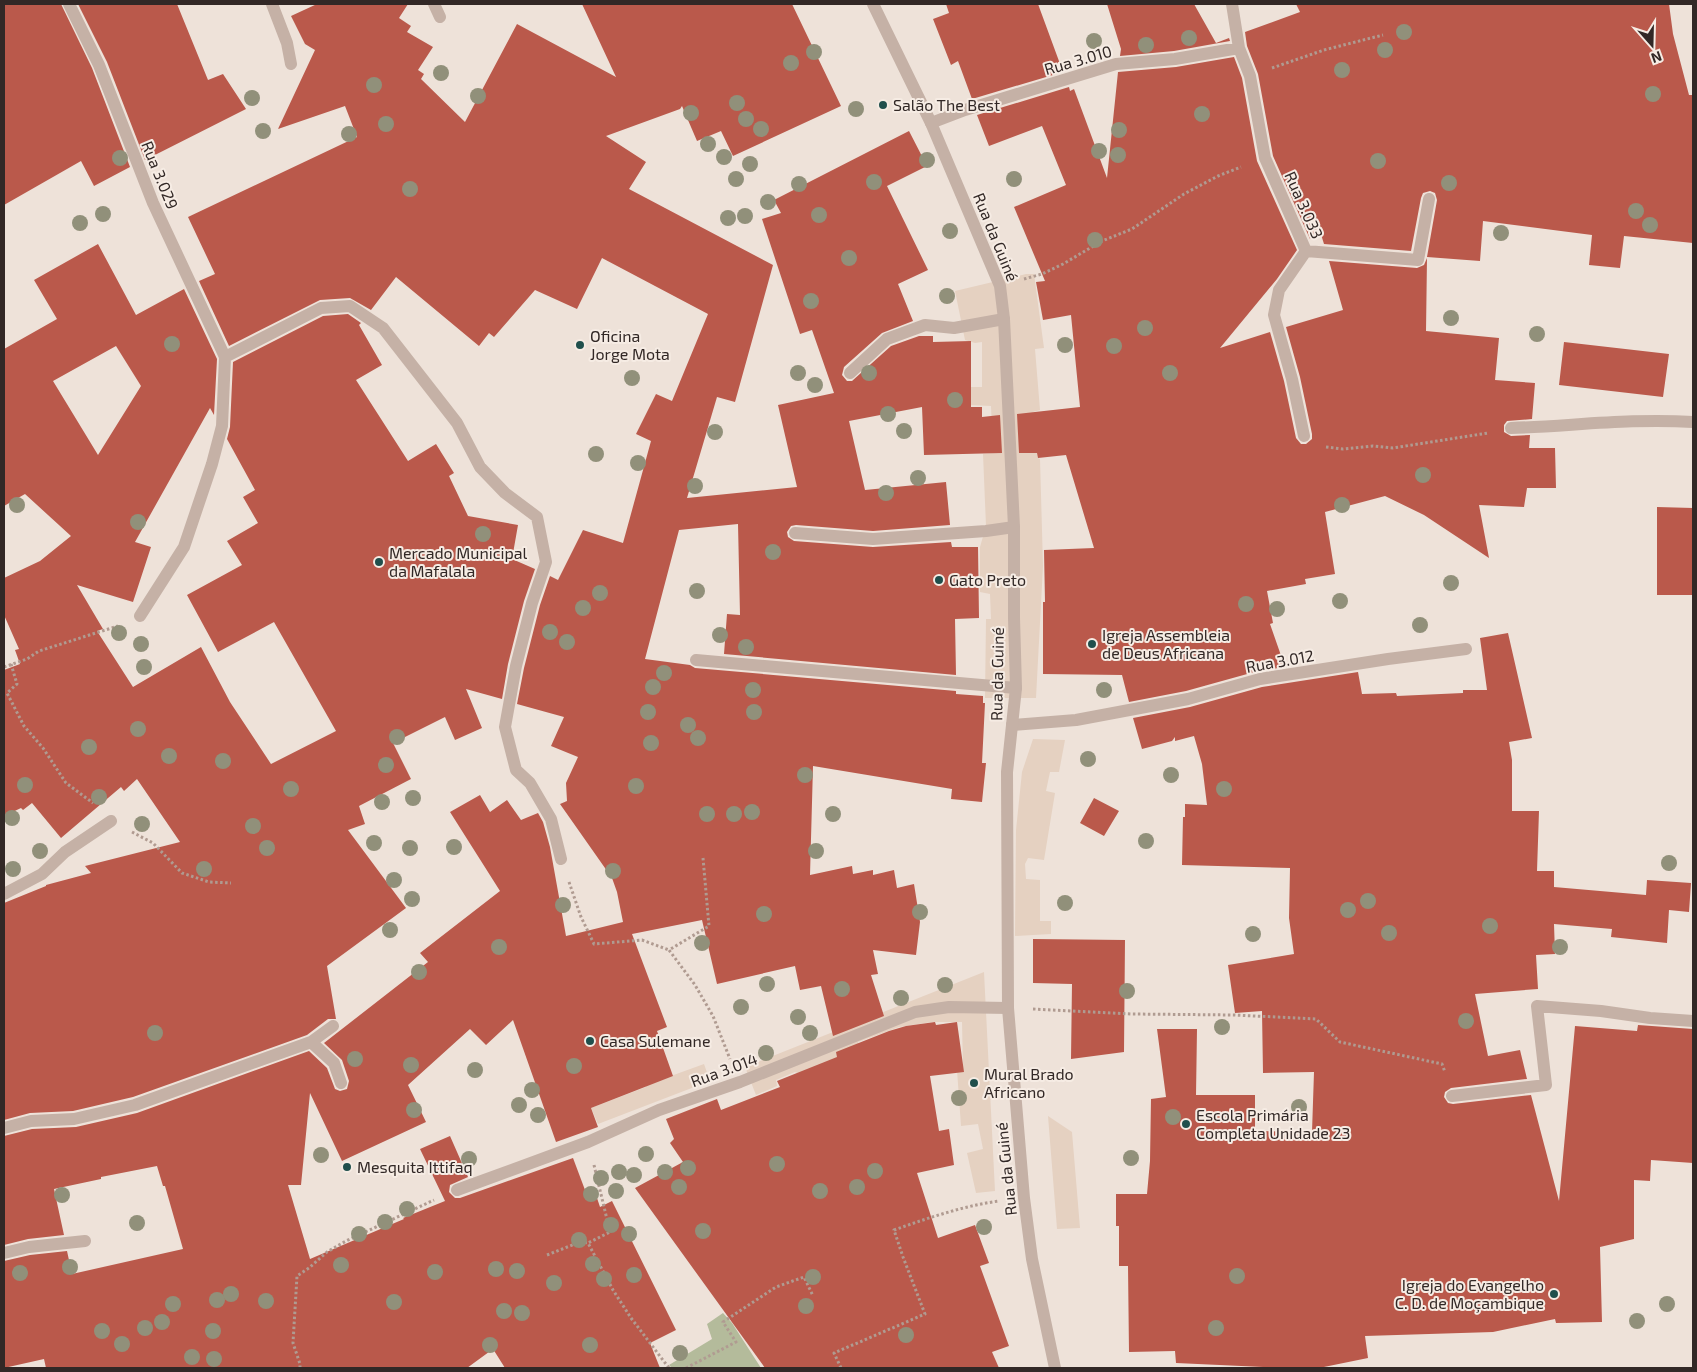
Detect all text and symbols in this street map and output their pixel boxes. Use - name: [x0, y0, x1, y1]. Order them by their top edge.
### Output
- north arrow: [1627, 20, 1677, 70]
- street label: Rua 3.010: [1042, 41, 1114, 78]
- text: N: [1649, 48, 1664, 67]
- place label: Salão The Best: [893, 95, 1000, 114]
- marker: Salão The Best: [877, 99, 889, 111]
- street label: Rua 3.029: [138, 138, 183, 212]
- street label: Rua 3.033: [1281, 168, 1328, 241]
- street label: Rua da Guiné: [970, 190, 1023, 284]
- place label: Oficina Jorge Mota: [590, 326, 670, 363]
- marker: Oficina Jorge Mota: [574, 339, 586, 351]
- place label: Mercado Municipal da Mafalala: [389, 543, 528, 580]
- marker: Mercado Municipal da Mafalala: [373, 556, 385, 568]
- place label: Gato Preto: [949, 570, 1026, 589]
- marker: Gato Preto: [933, 574, 945, 586]
- place label: Igreja Assembleia de Deus Africana: [1102, 625, 1230, 662]
- street label: Rua da Guiné: [986, 627, 1007, 721]
- marker: Igreja Assembleia de Deus Africana: [1086, 638, 1098, 650]
- street label: Rua 3.012: [1244, 645, 1316, 676]
- place label: Casa Sulemane: [600, 1031, 711, 1050]
- marker: Casa Sulemane: [584, 1035, 596, 1047]
- street label: Rua 3.014: [688, 1049, 760, 1090]
- place label: Mural Brado Africano: [984, 1064, 1074, 1101]
- marker: Mural Brado Africano: [968, 1077, 980, 1089]
- place label: Escola Primária Completa Unidade 23: [1196, 1105, 1350, 1142]
- marker: Escola Primária Completa Unidade 23: [1180, 1118, 1192, 1130]
- street label: Rua da Guiné: [991, 1121, 1020, 1217]
- place label: Mesquita Ittifaq: [357, 1157, 473, 1176]
- marker: Mesquita Ittifaq: [341, 1161, 353, 1173]
- place label: Igreja do Evangelho C. D. de Moçambique: [1395, 1275, 1544, 1313]
- marker: Igreja do Evangelho C. D. de Moçambique: [1548, 1288, 1560, 1300]

